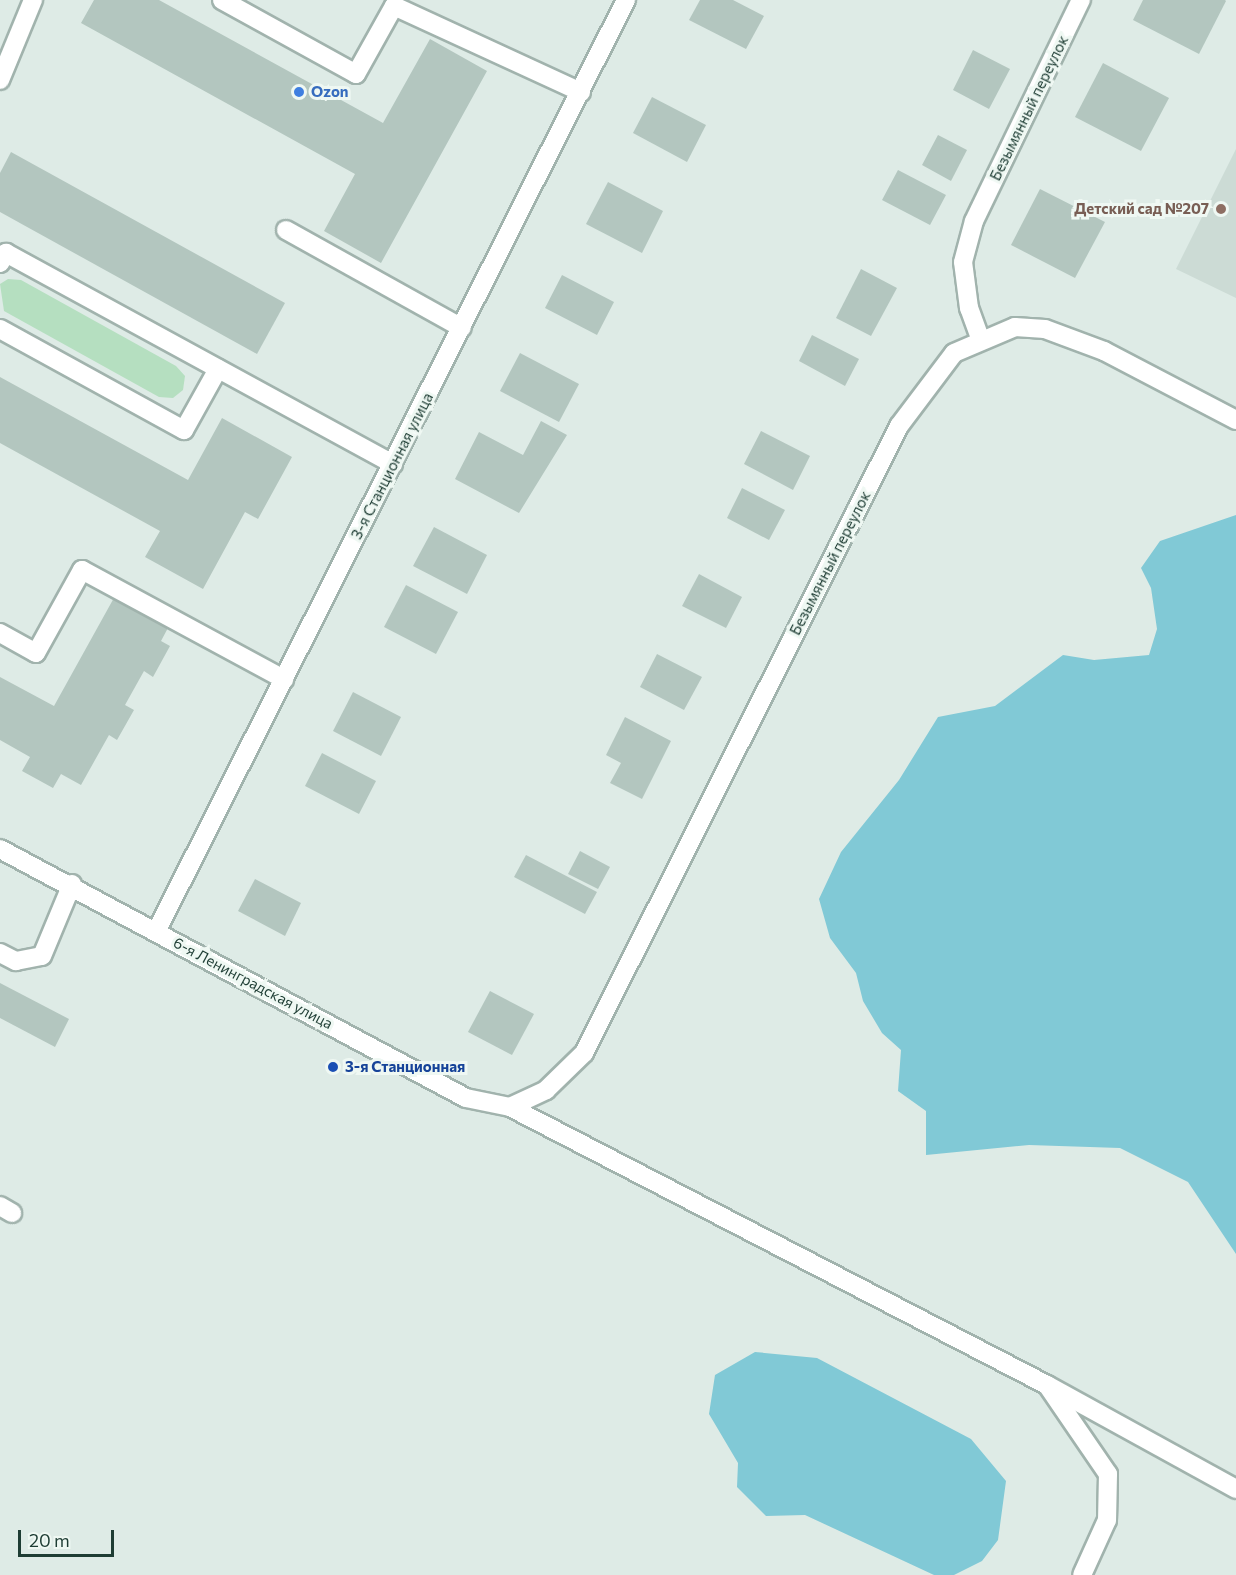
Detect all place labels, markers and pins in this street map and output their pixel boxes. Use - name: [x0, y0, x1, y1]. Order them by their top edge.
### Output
- place label: Ozon: [311, 83, 349, 101]
- marker: Ozon: [292, 85, 306, 99]
- place label: Детский сад №207: [1074, 200, 1209, 218]
- marker: Детский сад №207: [1214, 202, 1228, 216]
- place label: 3-я Станционная: [345, 1058, 465, 1076]
- marker: 3-я Станционная: [326, 1060, 340, 1074]

